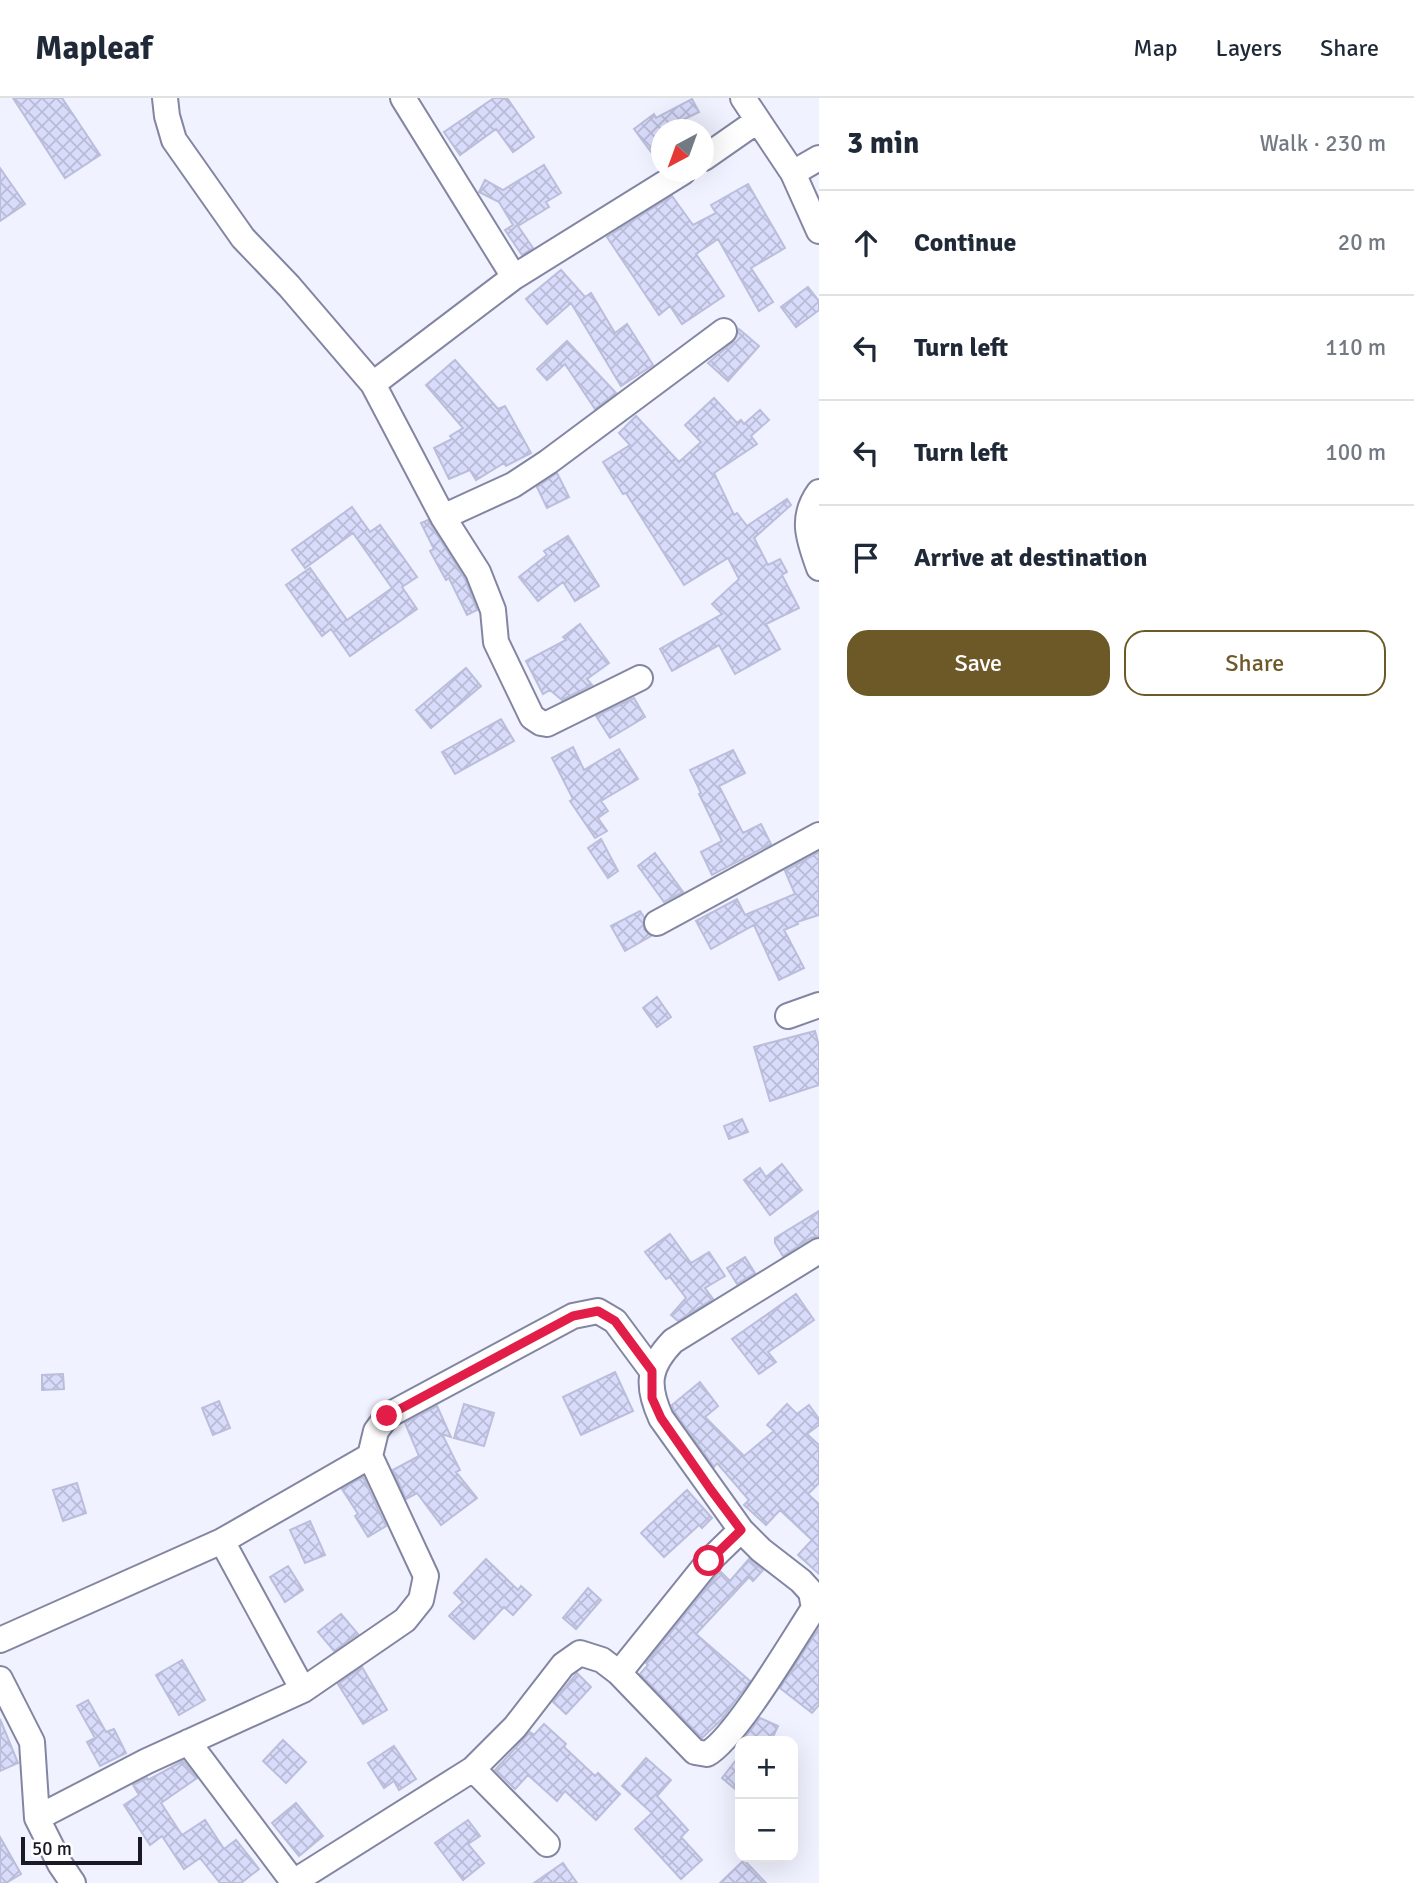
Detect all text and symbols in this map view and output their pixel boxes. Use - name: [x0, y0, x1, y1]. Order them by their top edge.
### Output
- text: Mapleaf: [35, 28, 152, 69]
- text: Map: [1133, 33, 1178, 63]
- text: Layers: [1216, 33, 1282, 63]
- text: Share: [1320, 33, 1379, 63]
- north arrow: [651, 119, 714, 182]
- text: 3 min: [847, 125, 919, 162]
- text: Walk · 230 m: [1260, 129, 1386, 158]
- icon: ahead: [847, 224, 885, 262]
- text: Continue: [914, 227, 1016, 259]
- text: 20 m: [1338, 228, 1386, 257]
- icon: left: [847, 329, 885, 367]
- text: Turn left: [914, 332, 1008, 364]
- text: 110 m: [1325, 333, 1386, 362]
- icon: left: [847, 434, 885, 472]
- text: Turn left: [914, 437, 1008, 469]
- text: 100 m: [1325, 438, 1386, 467]
- icon: arrive: [847, 539, 885, 577]
- text: Arrive at destination: [914, 542, 1147, 574]
- button: Save: [847, 630, 1110, 696]
- button: Share: [1124, 630, 1386, 696]
- route end: [371, 1400, 402, 1431]
- route start: [693, 1545, 724, 1576]
- map controls: [735, 1736, 798, 1862]
- button: +: [735, 1736, 798, 1799]
- button: −: [735, 1799, 798, 1862]
- scale bar: [21, 1834, 142, 1866]
- text: 50 m: [32, 1837, 72, 1861]

